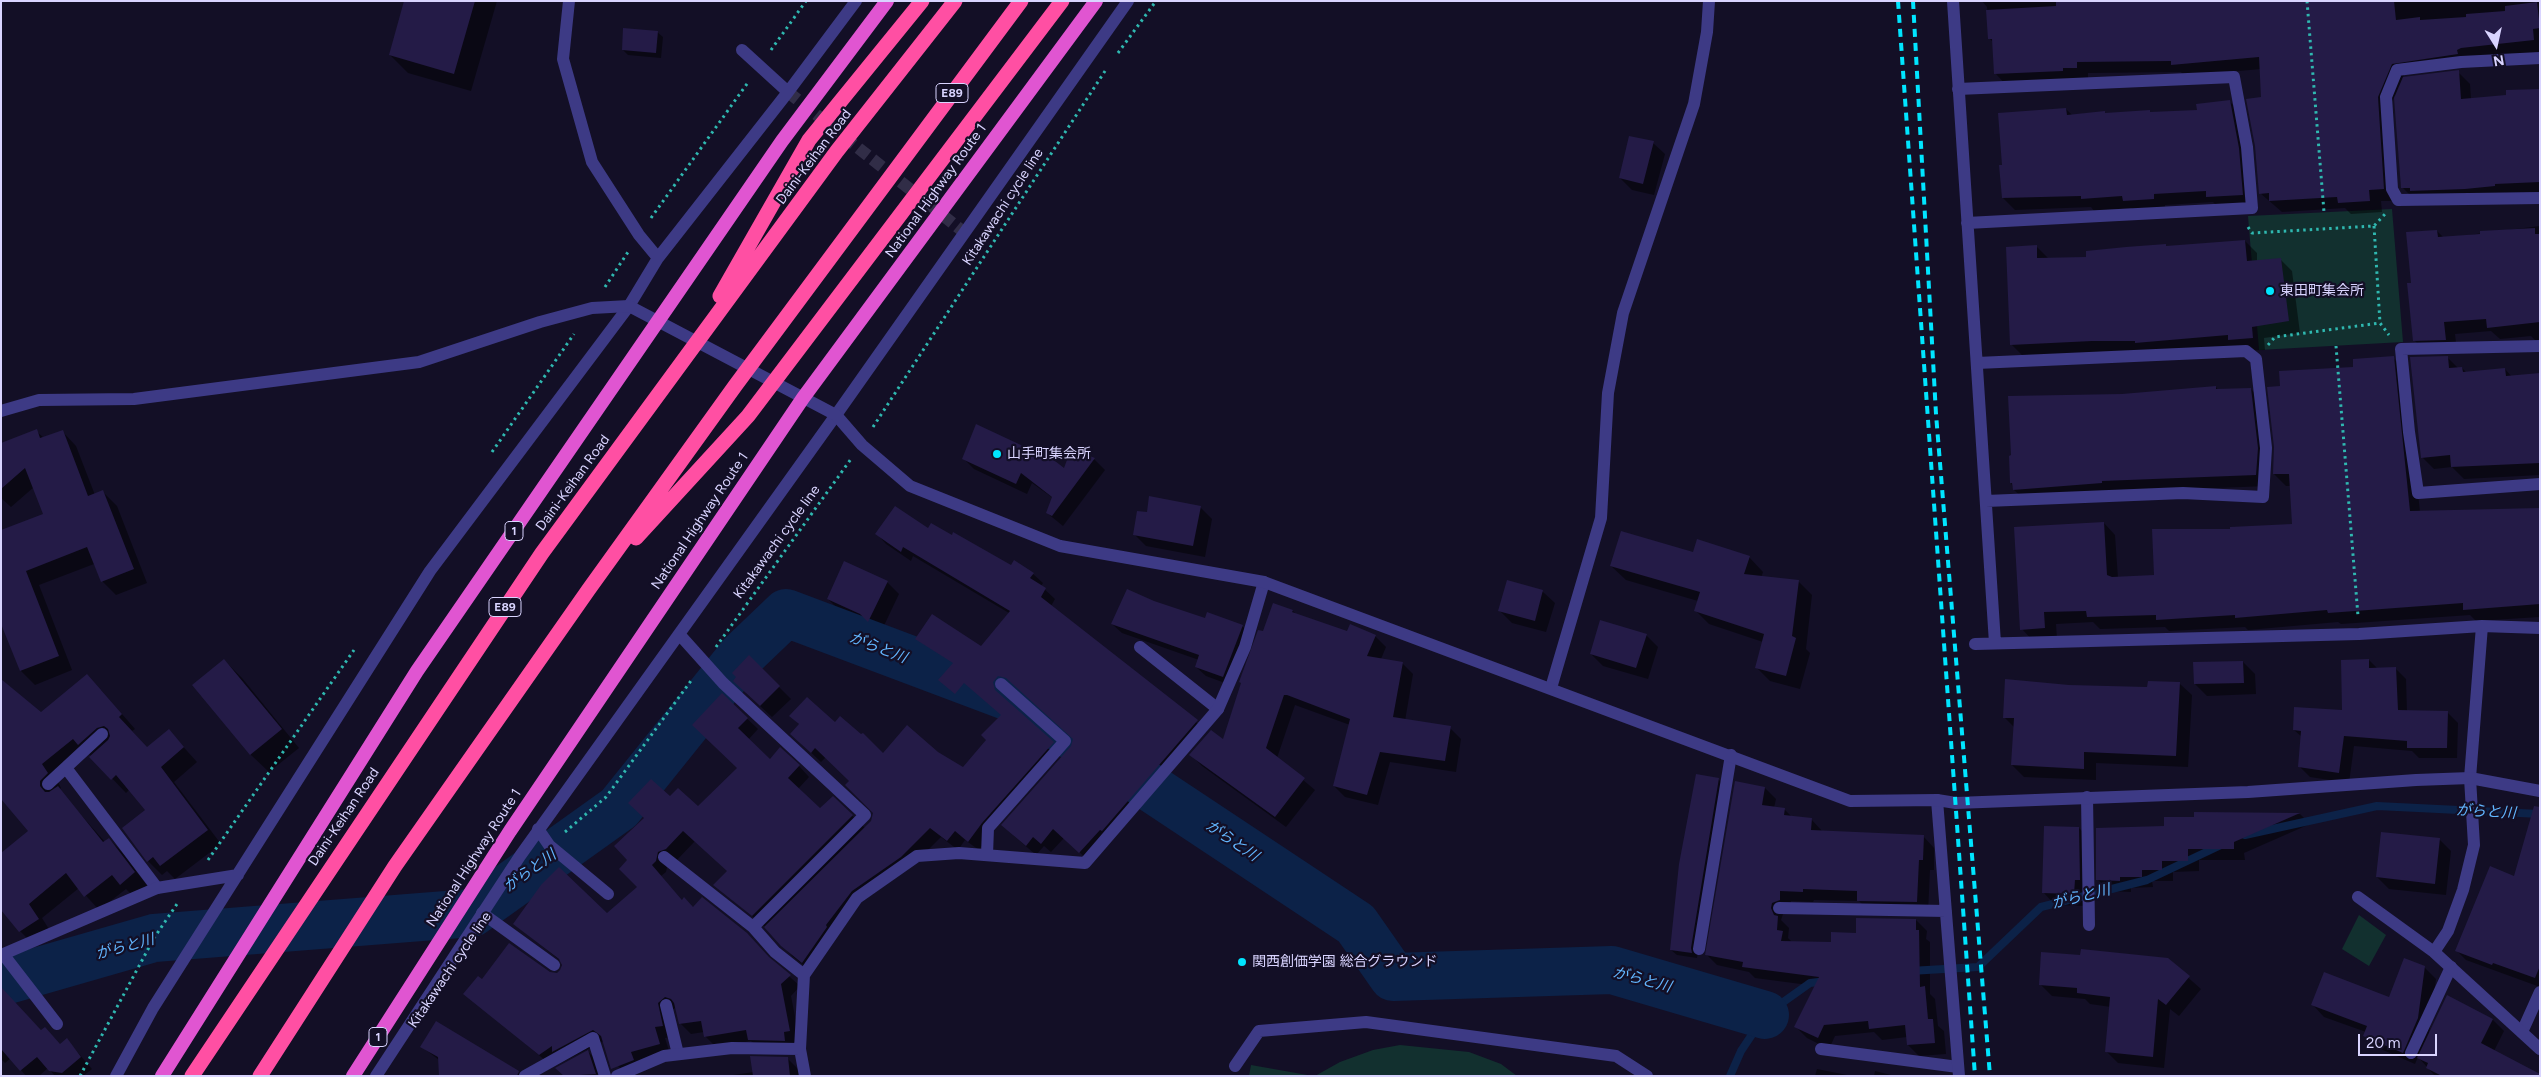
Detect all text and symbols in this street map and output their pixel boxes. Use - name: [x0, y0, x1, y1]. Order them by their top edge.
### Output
- north arrow: [2471, 20, 2521, 70]
- text: N: [2492, 51, 2506, 70]
- road number: E89: [936, 84, 968, 102]
- street label: Daini-Keihan Road: [773, 106, 855, 208]
- street label: National Highway Route 1: [882, 121, 990, 261]
- street label: Kitakawachi cycle line: [959, 145, 1047, 269]
- place label: 東田町集会所: [2280, 283, 2364, 299]
- marker: 東田町集会所: [2264, 285, 2276, 297]
- street label: Daini-Keihan Road: [532, 432, 614, 534]
- place label: 山手町集会所: [1007, 446, 1091, 462]
- marker: 山手町集会所: [991, 448, 1003, 460]
- street label: National Highway Route 1: [648, 449, 752, 593]
- street label: Kitakawachi cycle line: [730, 482, 824, 602]
- road number: 1: [505, 522, 523, 540]
- road number: E89: [489, 598, 521, 616]
- water label: がらと川: [847, 629, 909, 667]
- street label: Daini-Keihan Road: [305, 765, 383, 869]
- street label: National Highway Route 1: [423, 786, 525, 930]
- water label: がらと川: [2456, 801, 2516, 823]
- water label: がらと川: [1202, 817, 1262, 865]
- water label: がらと川: [500, 846, 560, 896]
- water label: がらと川: [2050, 881, 2112, 913]
- street label: Kitakawachi cycle line: [405, 909, 495, 1031]
- water label: がらと川: [94, 931, 156, 963]
- place label: 関西創価学園 総合グラウンド: [1252, 954, 1437, 970]
- marker: 関西創価学園 総合グラウンド: [1236, 956, 1248, 968]
- water label: がらと川: [1611, 964, 1673, 996]
- scale bar: [2361, 1024, 2440, 1056]
- road number: 1: [369, 1028, 387, 1046]
- text: 20 m: [2366, 1034, 2400, 1052]

